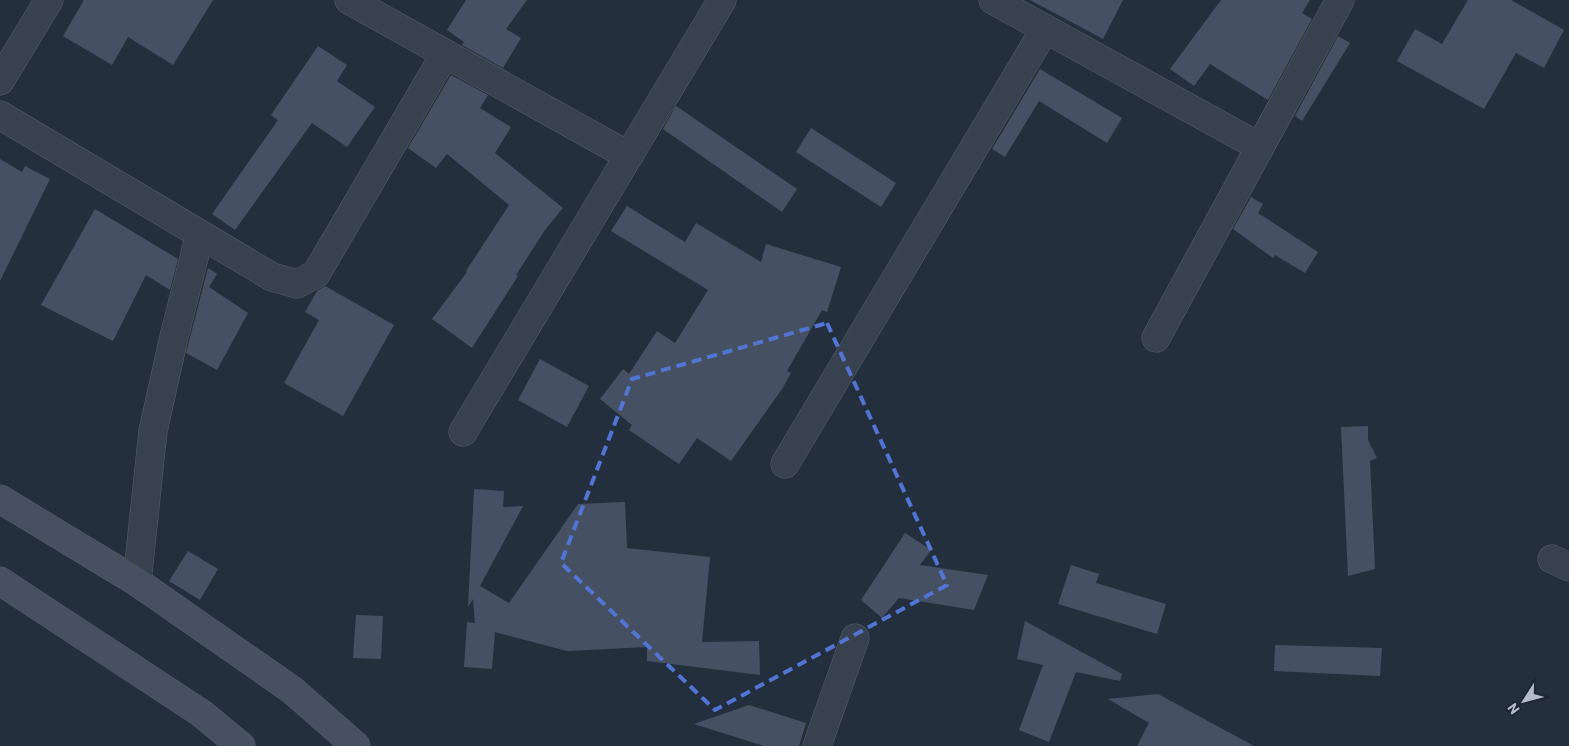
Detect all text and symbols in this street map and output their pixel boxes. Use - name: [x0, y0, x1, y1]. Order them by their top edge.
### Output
- north arrow: [1499, 676, 1549, 726]
- text: N: [1503, 700, 1523, 718]

